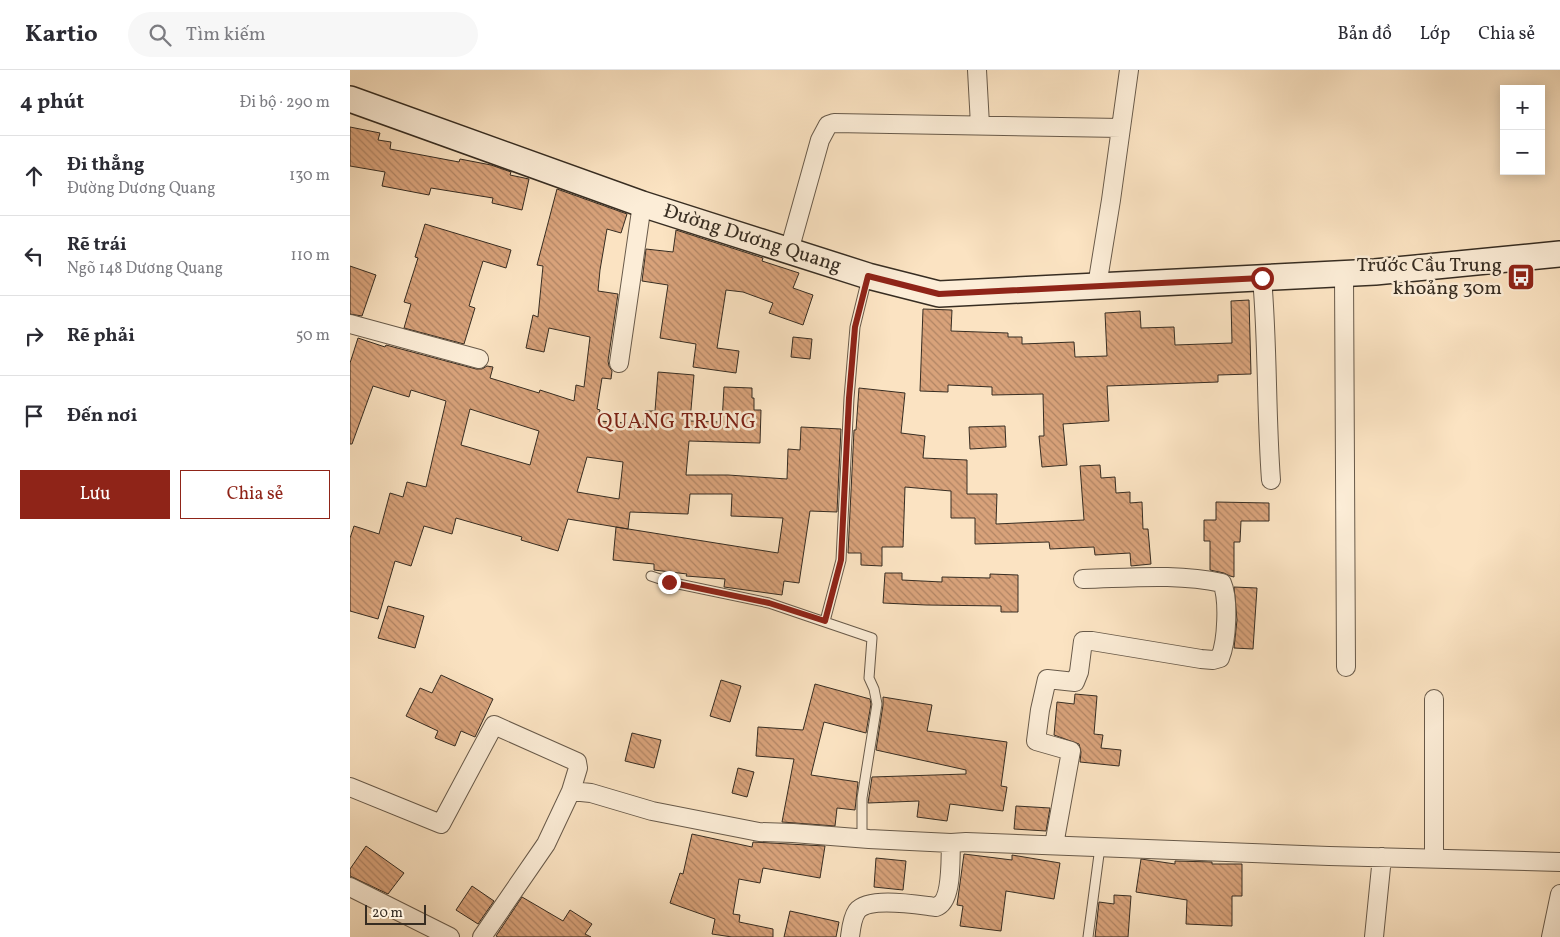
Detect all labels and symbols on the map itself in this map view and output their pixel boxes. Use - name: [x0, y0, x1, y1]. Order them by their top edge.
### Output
- street label: Đường Dương Quang: [660, 198, 845, 281]
- place label: Trước Cầu Trung khoảng 30m: [1356, 252, 1502, 303]
- bus stop icon: Trước Cầu Trung khoảng 30m: [1506, 262, 1536, 292]
- route start: [1251, 267, 1274, 290]
- district label: QUANG TRUNG: [597, 408, 757, 437]
- route end: [658, 571, 681, 594]
- scale bar: [365, 902, 426, 925]

